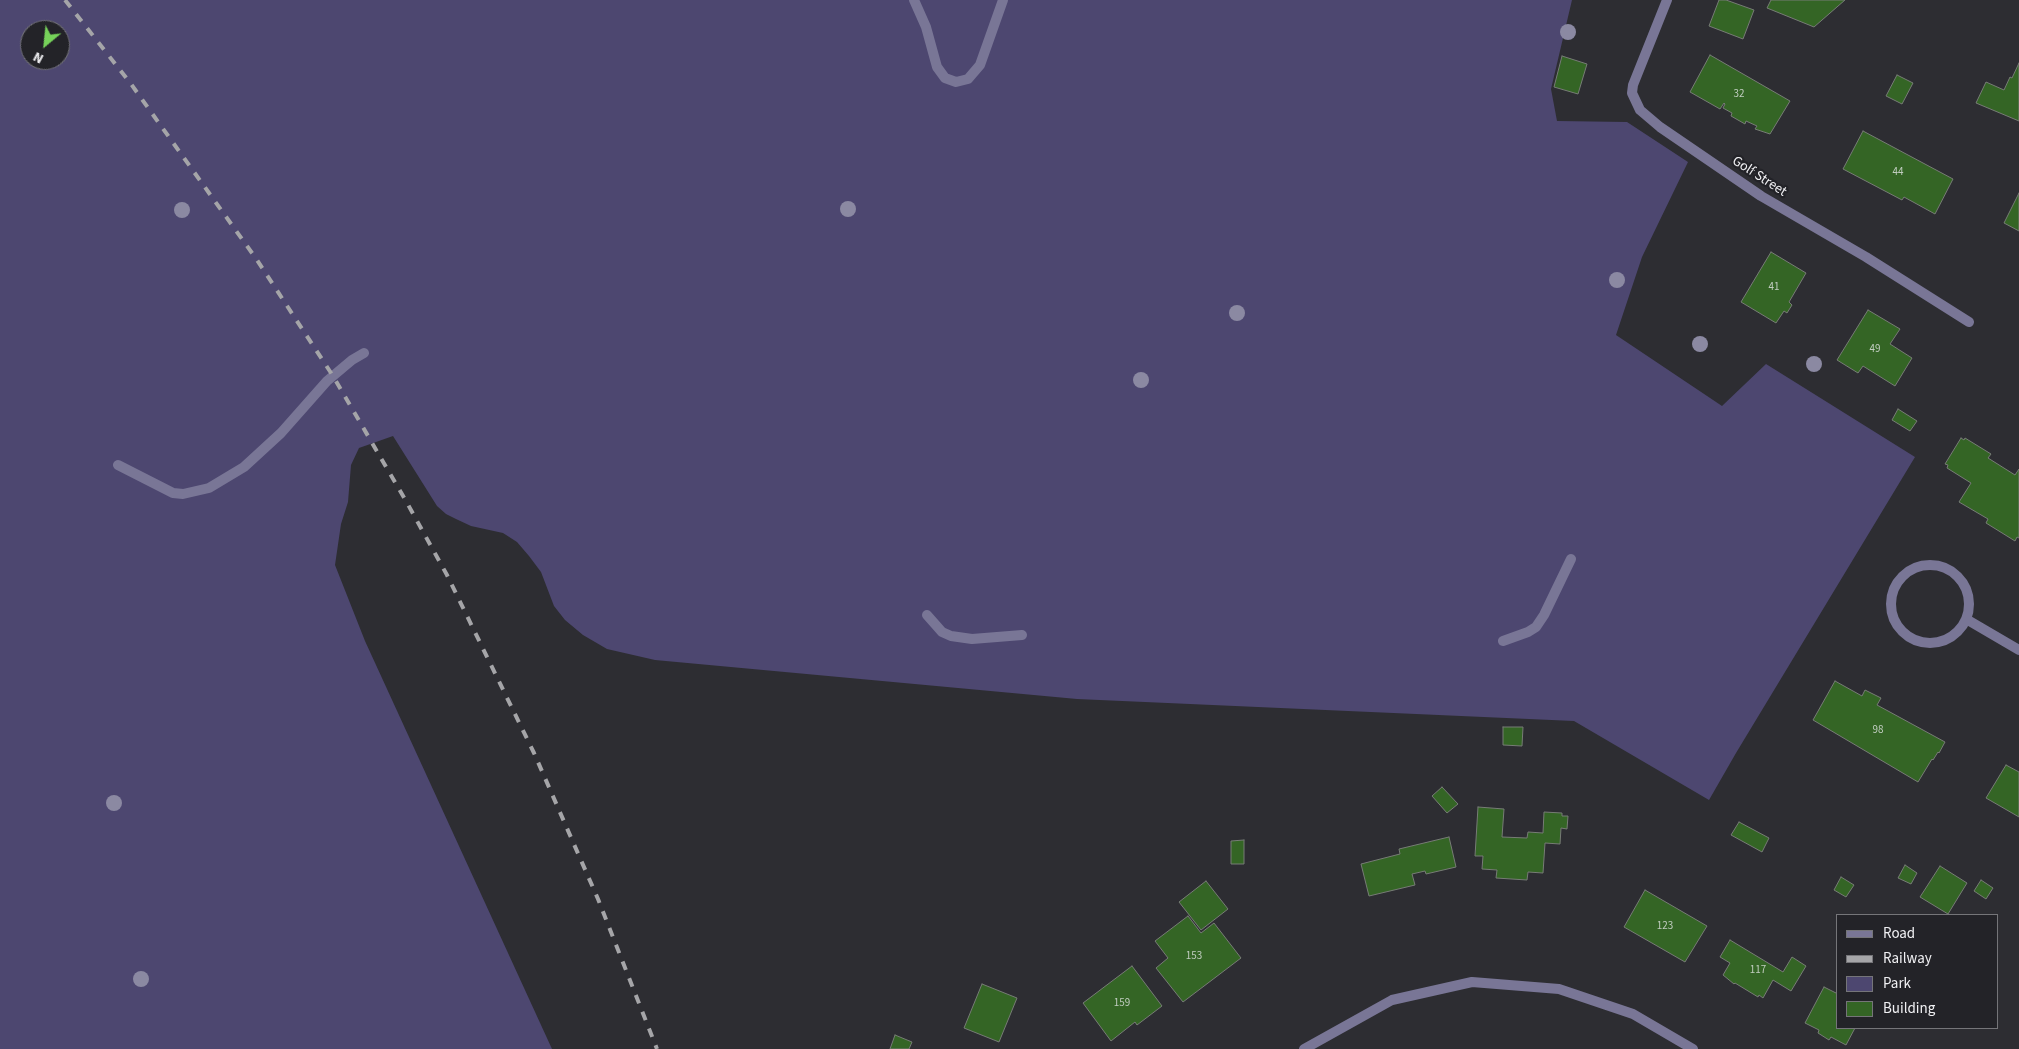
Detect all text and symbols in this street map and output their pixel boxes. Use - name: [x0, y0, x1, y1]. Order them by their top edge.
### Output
- north arrow: [20, 20, 70, 70]
- text: N: [30, 46, 47, 68]
- house number: 32: [1734, 88, 1744, 102]
- street label: Golf Street: [1729, 153, 1789, 201]
- house number: 44: [1893, 166, 1903, 180]
- house number: 41: [1769, 281, 1779, 295]
- house number: 49: [1870, 343, 1880, 357]
- house number: 98: [1873, 724, 1883, 738]
- legend: [1836, 914, 1999, 1029]
- house number: 123: [1657, 920, 1673, 934]
- text: Road: [1883, 923, 1915, 944]
- text: Railway: [1883, 948, 1932, 969]
- house number: 153: [1186, 950, 1202, 964]
- house number: 117: [1750, 964, 1766, 978]
- text: Park: [1883, 973, 1911, 994]
- house number: 159: [1114, 997, 1130, 1011]
- text: Building: [1883, 998, 1935, 1019]

